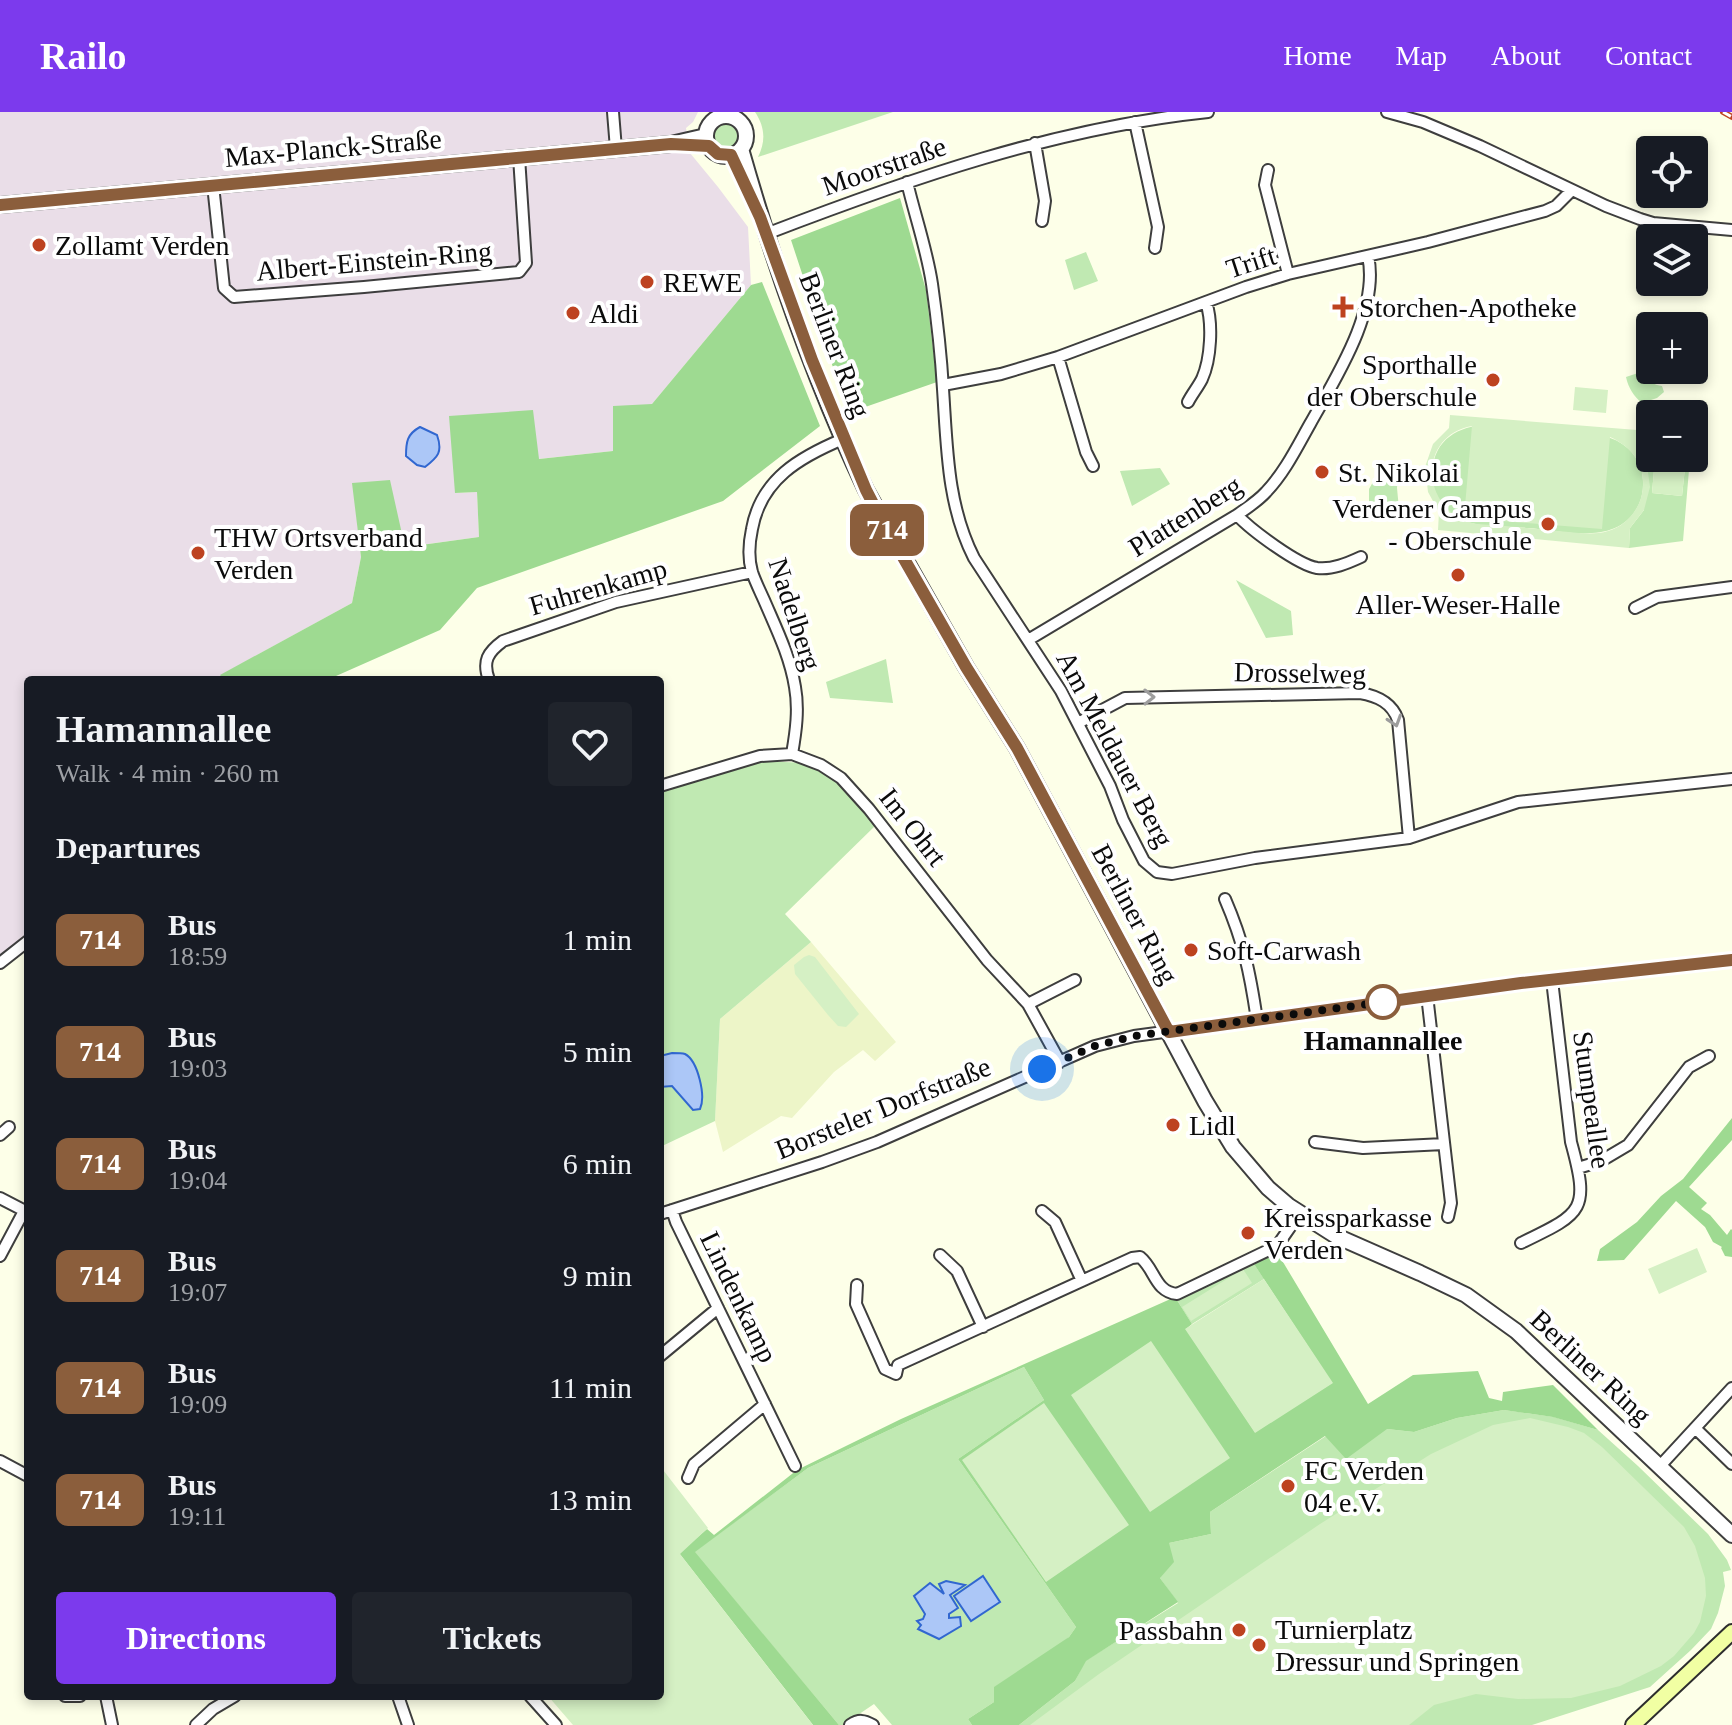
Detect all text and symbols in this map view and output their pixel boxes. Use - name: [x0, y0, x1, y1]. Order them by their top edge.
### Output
- text: Railo: [40, 35, 127, 77]
- text: Home: [1283, 40, 1352, 71]
- text: Map: [1396, 40, 1447, 71]
- text: About: [1491, 40, 1561, 71]
- text: Contact: [1605, 40, 1692, 71]
- street label: Max-Planck-Straße: [223, 123, 443, 173]
- street label: Moorstraße: [818, 130, 950, 202]
- map controls: [1636, 136, 1708, 472]
- button: locate: [1636, 136, 1708, 208]
- button: layers: [1636, 224, 1708, 296]
- place label: Zollamt Verden: [55, 230, 229, 261]
- street label: Albert-Einstein-Ring: [255, 235, 493, 287]
- marker: Zollamt Verden: [30, 236, 48, 254]
- street label: Trift: [1222, 239, 1280, 285]
- place label: REWE: [663, 267, 742, 298]
- street label: Berliner Ring: [793, 268, 877, 422]
- marker: REWE: [638, 273, 656, 291]
- place label: Storchen-Apotheke: [1359, 292, 1577, 323]
- place label: Aldi: [589, 298, 639, 329]
- marker: Storchen-Apotheke: [1334, 298, 1352, 316]
- marker: Aldi: [564, 304, 582, 322]
- button: +: [1636, 312, 1708, 384]
- place label: Sporthalle der Oberschule: [1307, 349, 1477, 412]
- marker: Sporthalle der Oberschule: [1484, 371, 1502, 389]
- button: −: [1636, 400, 1708, 472]
- place label: St. Nikolai: [1338, 457, 1460, 488]
- marker: St. Nikolai: [1313, 463, 1331, 481]
- street label: Plattenberg: [1123, 469, 1247, 563]
- place label: Verdener Campus - Oberschule: [1332, 493, 1532, 556]
- line badge: 714: [841, 504, 933, 556]
- text: 714: [866, 514, 908, 545]
- marker: Verdener Campus - Oberschule: [1539, 515, 1557, 533]
- place label: THW Ortsverband Verden: [214, 522, 423, 585]
- marker: THW Ortsverband Verden: [189, 544, 207, 562]
- street label: Fuhrenkamp: [526, 553, 670, 621]
- street label: Nadelberg: [762, 554, 828, 674]
- marker: Aller-Weser-Halle: [1449, 566, 1467, 584]
- place label: Aller-Weser-Halle: [1356, 589, 1560, 620]
- street label: Am Meldauer Berg: [1050, 646, 1180, 852]
- street label: Drosselweg: [1234, 656, 1366, 690]
- one-way arrow: [1143, 688, 1156, 706]
- button: heart: [548, 702, 632, 786]
- text: Hamannallee: [56, 708, 271, 750]
- one-way arrow: [1386, 714, 1402, 727]
- text: Walk · 4 min · 260 m: [56, 759, 279, 788]
- street label: Im Ohrt: [873, 782, 953, 872]
- text: Departures: [56, 831, 200, 864]
- street label: Berliner Ring: [1085, 839, 1185, 989]
- text: Bus: [168, 908, 216, 941]
- text: 1 min: [563, 923, 632, 956]
- text: 714: [79, 924, 121, 955]
- place label: Soft-Carwash: [1207, 935, 1361, 966]
- marker: Soft-Carwash: [1182, 941, 1200, 959]
- text: 18:59: [168, 942, 227, 971]
- marker: Hamannallee: [1366, 985, 1400, 1019]
- text: Bus: [168, 1020, 216, 1053]
- place label: Hamannallee: [1304, 1025, 1462, 1056]
- street label: Stumpeallee: [1567, 1029, 1617, 1171]
- text: 5 min: [563, 1035, 632, 1068]
- text: 714: [79, 1036, 121, 1067]
- your location: [1022, 1049, 1062, 1089]
- street label: Borsteler Dorfstraße: [771, 1051, 995, 1165]
- text: 19:03: [168, 1054, 227, 1083]
- place label: Lidl: [1189, 1110, 1236, 1141]
- marker: Lidl: [1164, 1116, 1182, 1134]
- text: Bus: [168, 1132, 216, 1165]
- text: 6 min: [563, 1147, 632, 1180]
- text: 714: [79, 1148, 121, 1179]
- text: 19:04: [168, 1166, 227, 1195]
- place label: Kreissparkasse Verden: [1264, 1202, 1432, 1265]
- marker: Kreissparkasse Verden: [1239, 1224, 1257, 1242]
- street label: Lindenkamp: [694, 1227, 784, 1367]
- text: Bus: [168, 1244, 216, 1277]
- text: 9 min: [563, 1259, 632, 1292]
- text: 714: [79, 1260, 121, 1291]
- text: 19:07: [168, 1278, 227, 1307]
- street label: Berliner Ring: [1524, 1303, 1658, 1431]
- text: Bus: [168, 1356, 216, 1389]
- text: 11 min: [549, 1371, 632, 1404]
- text: 714: [79, 1372, 121, 1403]
- text: 19:09: [168, 1390, 227, 1419]
- place label: FC Verden 04 e.V.: [1304, 1455, 1424, 1518]
- text: Bus: [168, 1468, 216, 1501]
- marker: FC Verden 04 e.V.: [1279, 1477, 1297, 1495]
- text: 13 min: [548, 1483, 632, 1516]
- text: 714: [79, 1484, 121, 1515]
- text: 19:11: [168, 1502, 226, 1531]
- button: Directions: [56, 1592, 336, 1684]
- button: Tickets: [352, 1592, 632, 1684]
- place label: Turnierplatz Dressur und Springen: [1275, 1614, 1519, 1677]
- place label: Passbahn: [1119, 1615, 1223, 1646]
- marker: Passbahn: [1230, 1621, 1248, 1639]
- marker: Turnierplatz Dressur und Springen: [1250, 1636, 1268, 1654]

